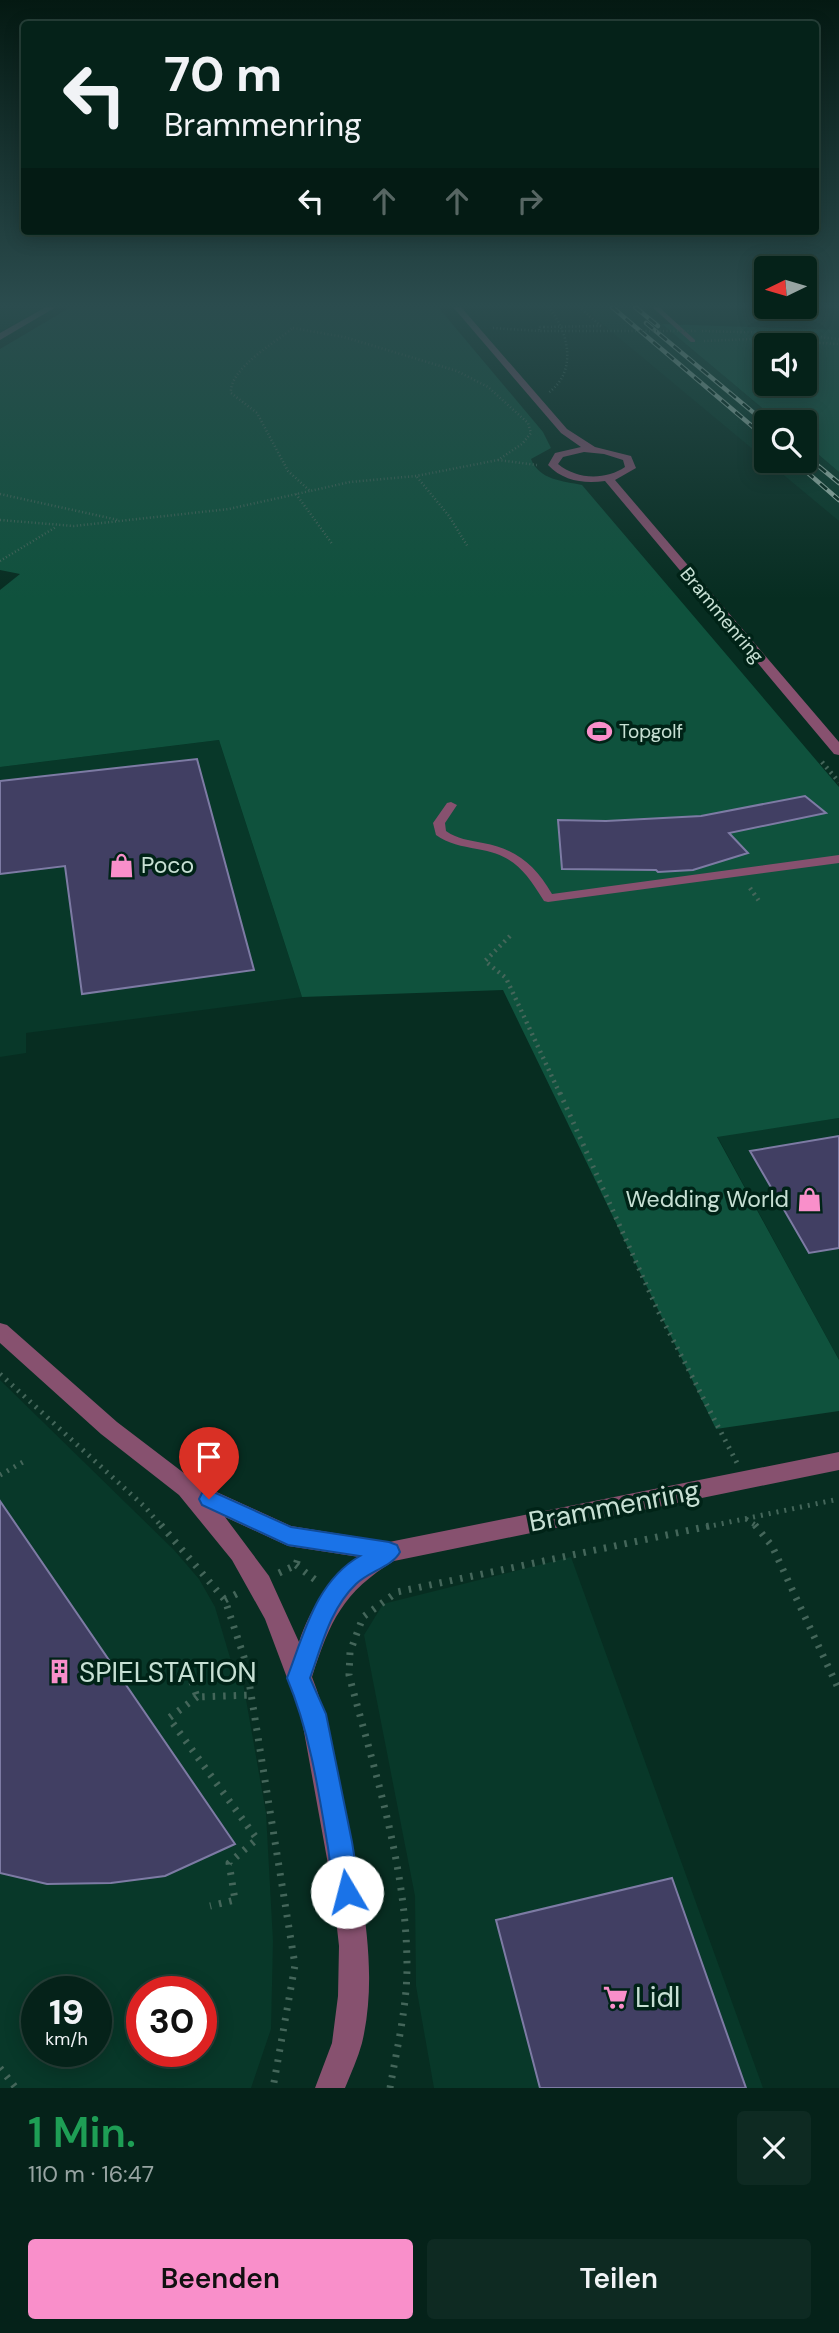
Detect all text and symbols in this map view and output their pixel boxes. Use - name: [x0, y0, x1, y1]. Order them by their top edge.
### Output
- text: 70 m: [164, 42, 282, 106]
- icon: left: [49, 49, 140, 140]
- text: Brammenring: [164, 104, 362, 146]
- icon: left: [292, 182, 330, 220]
- icon: ahead: [365, 182, 403, 220]
- icon: ahead: [438, 182, 476, 220]
- icon: right: [511, 182, 549, 220]
- north arrow: [754, 256, 817, 318]
- map controls: [754, 256, 817, 473]
- button: sound: [754, 333, 817, 396]
- button: search: [754, 410, 817, 473]
- street label: Brammenring: [675, 562, 770, 668]
- sports icon: Topgolf: [585, 717, 613, 745]
- place label: Topgolf: [619, 719, 683, 744]
- place label: Poco: [141, 850, 194, 880]
- shop icon: Poco: [107, 851, 135, 879]
- place label: Wedding World: [626, 1184, 789, 1214]
- shop icon: Wedding World: [795, 1185, 823, 1213]
- pin: [179, 1427, 239, 1499]
- icon: arrive: [190, 1438, 228, 1476]
- street label: Brammenring: [525, 1471, 703, 1541]
- place label: SPIELSTATION: [79, 1654, 257, 1691]
- building icon: SPIELSTATION: [45, 1658, 73, 1686]
- position arrow: [310, 1855, 384, 1929]
- speed limit sign: 30: [126, 1976, 217, 2067]
- place label: Lidl: [635, 1979, 680, 2016]
- supermarket icon: Lidl: [601, 1983, 629, 2011]
- text: 19: [49, 1989, 84, 2035]
- text: km/h: [45, 2027, 88, 2051]
- text: 1 Min.: [28, 2105, 136, 2160]
- button: close: [737, 2111, 811, 2185]
- text: 110 m · 16:47: [28, 2159, 154, 2189]
- button: Beenden: [28, 2239, 413, 2319]
- button: Teilen: [427, 2239, 811, 2319]

